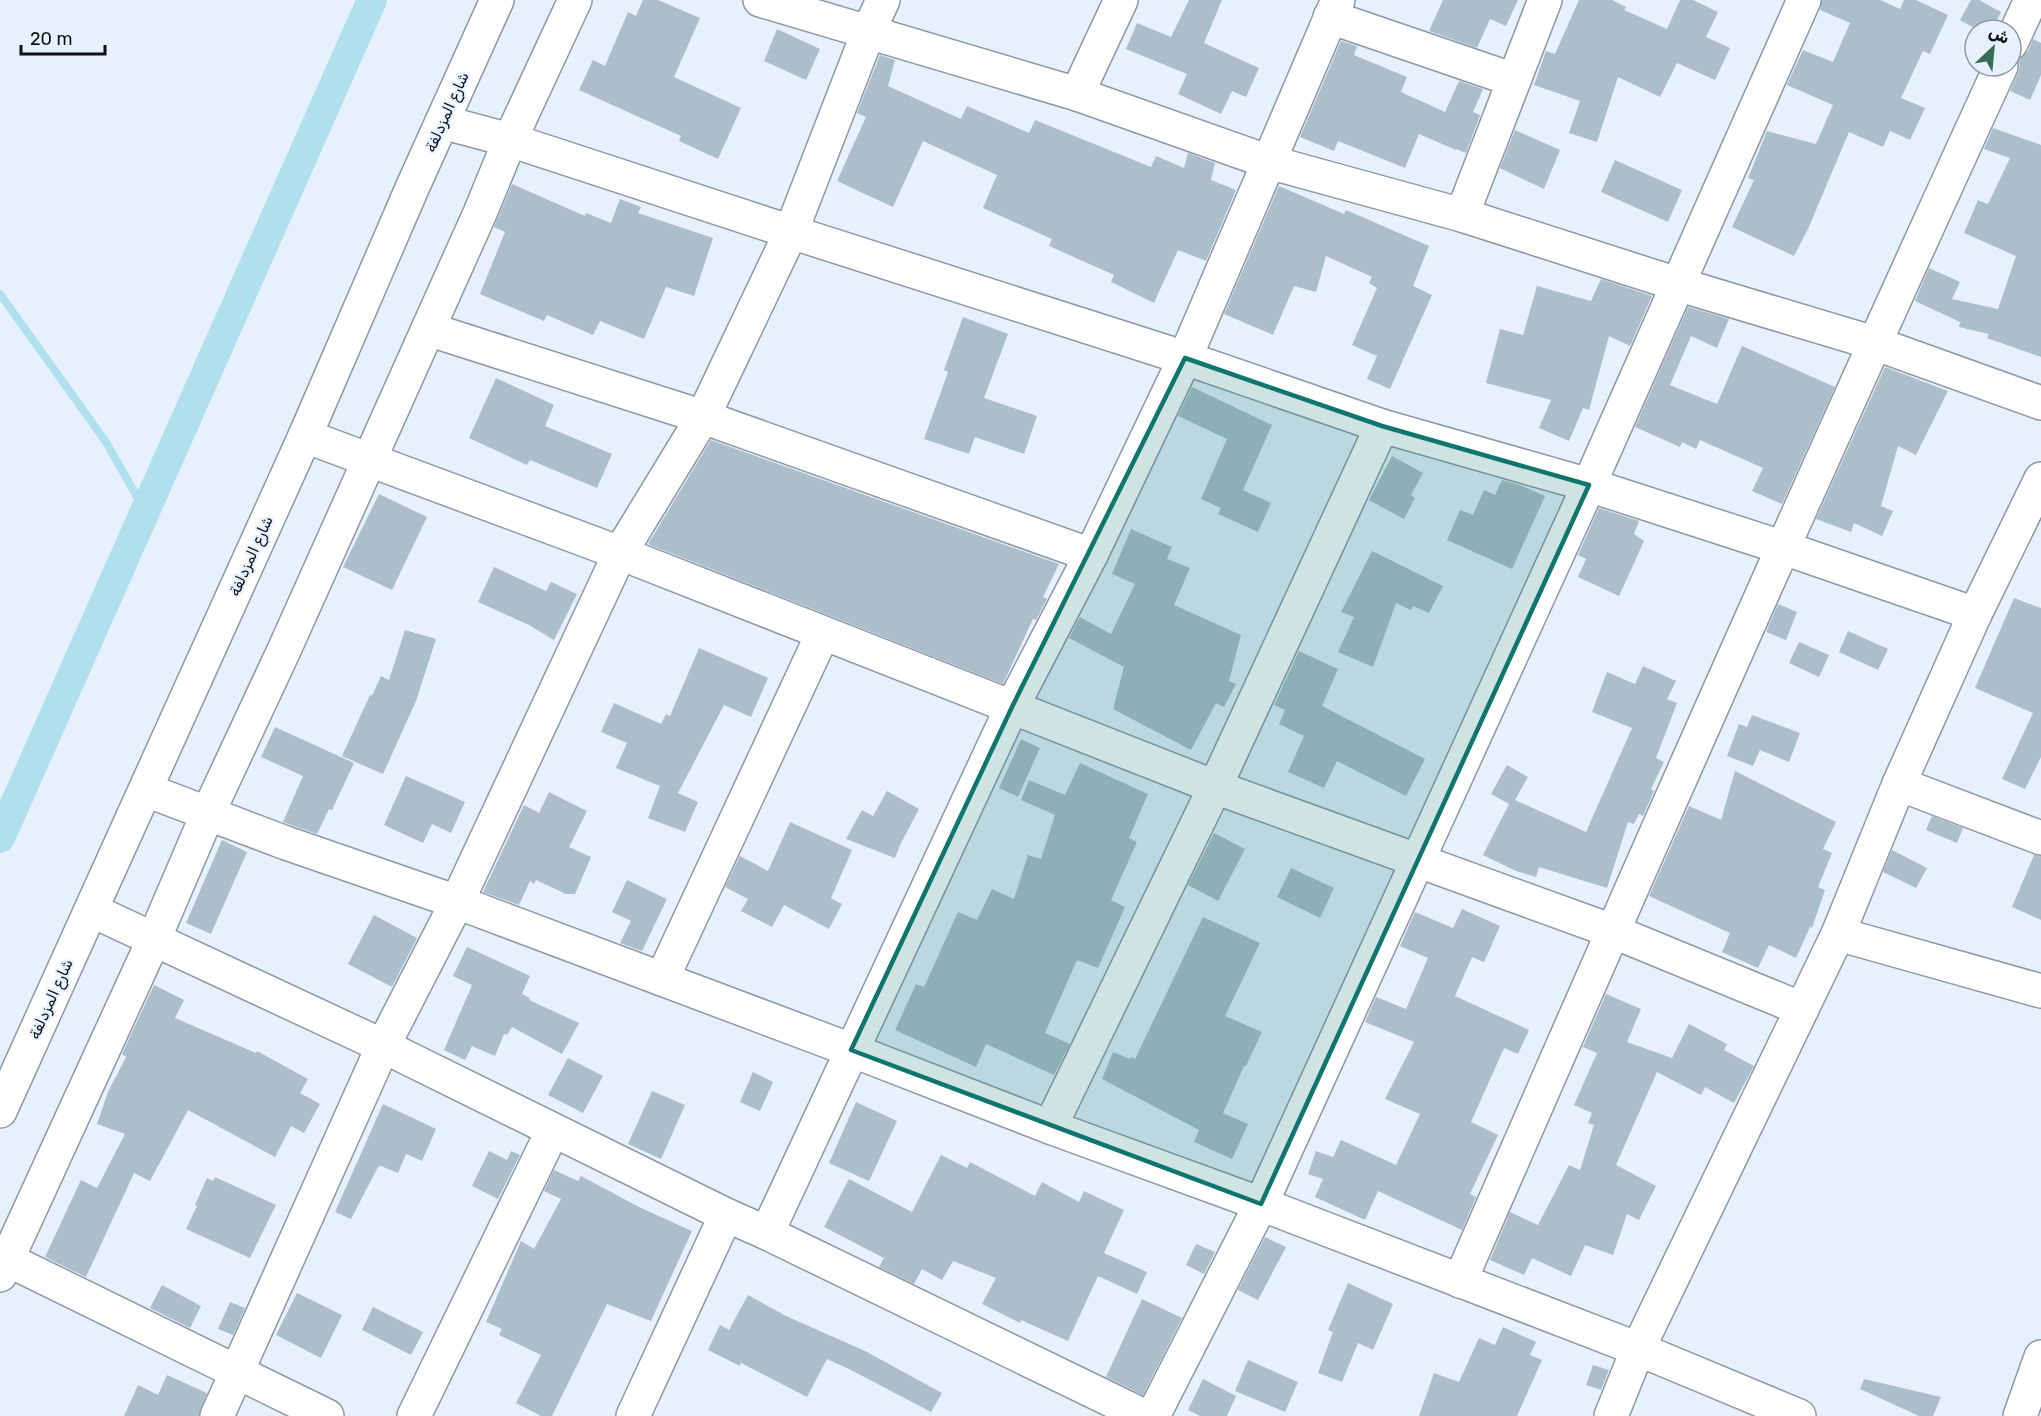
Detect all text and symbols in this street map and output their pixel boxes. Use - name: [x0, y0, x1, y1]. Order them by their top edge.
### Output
- scale bar: [21, 18, 105, 56]
- north arrow: [1963, 18, 2023, 78]
- text: ش: [1986, 22, 2013, 48]
- text: 20 m: [30, 28, 72, 50]
- street label: شارع المزدلفة: [421, 69, 475, 156]
- street label: شارع المزدلفة: [225, 513, 279, 600]
- street label: شارع المزدلفة: [25, 956, 79, 1043]

